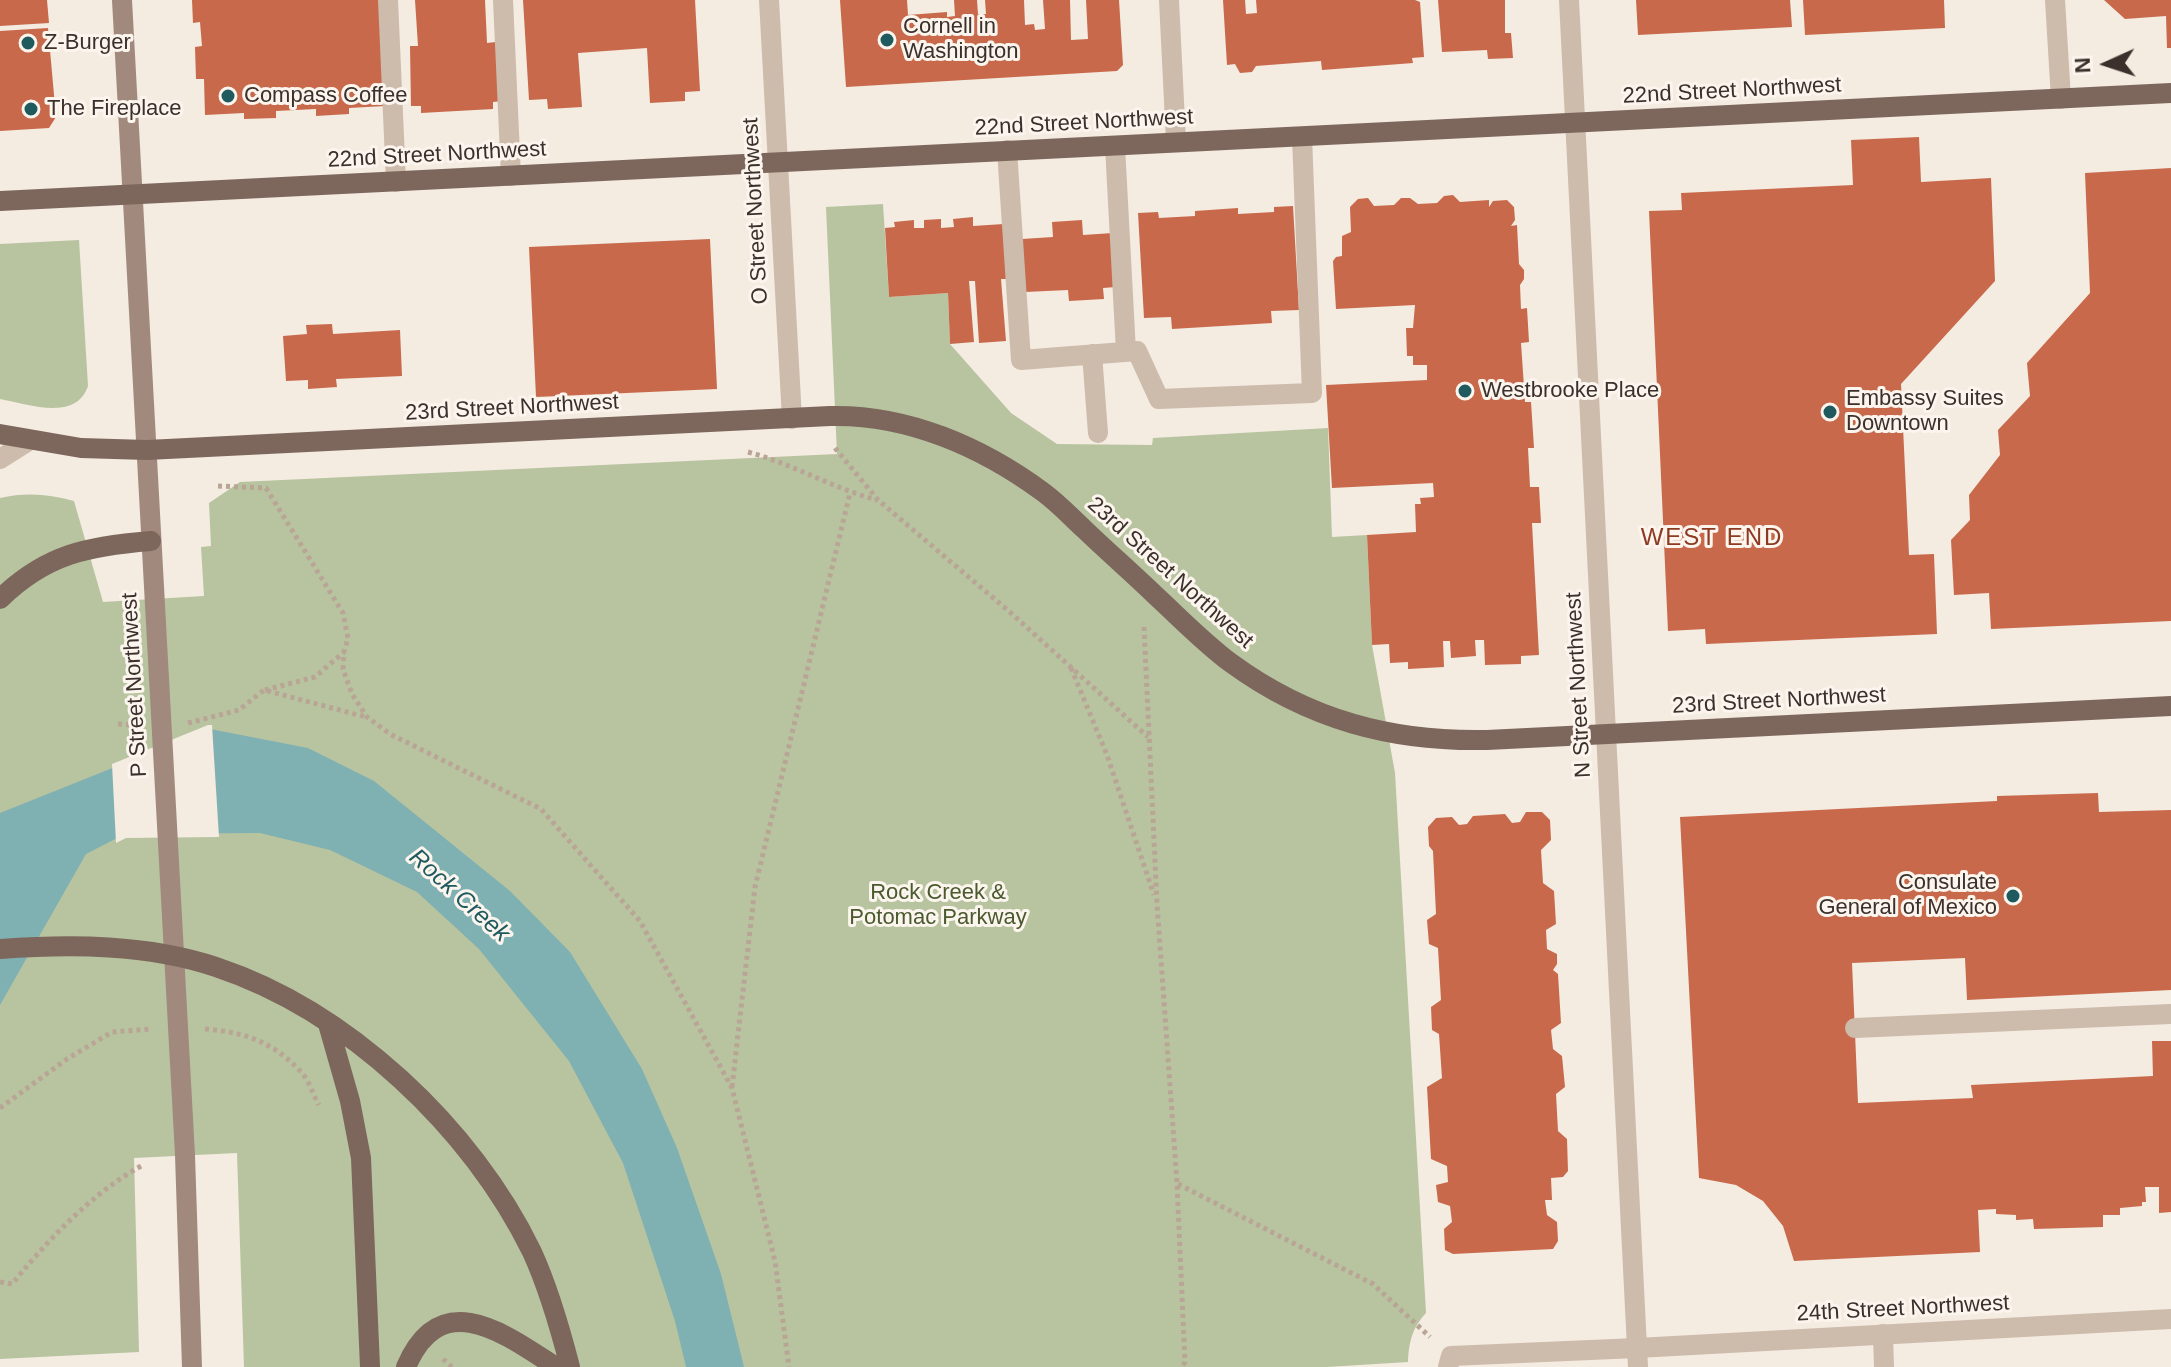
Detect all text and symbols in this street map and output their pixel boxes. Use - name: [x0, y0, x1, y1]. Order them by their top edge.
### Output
- place label: Cornell in Washington: [903, 14, 1018, 66]
- north arrow: [2067, 24, 2147, 104]
- place label: Z-Burger: [44, 30, 131, 56]
- marker: Cornell in Washington: [878, 31, 896, 49]
- marker: Z-Burger: [19, 34, 37, 52]
- text: N: [2070, 57, 2095, 74]
- street label: 22nd Street Northwest: [1622, 72, 1842, 110]
- place label: Compass Coffee: [244, 83, 407, 109]
- marker: Compass Coffee: [219, 87, 237, 105]
- place label: The Fireplace: [47, 96, 182, 122]
- marker: The Fireplace: [22, 100, 40, 118]
- street label: 22nd Street Northwest: [974, 104, 1194, 142]
- street label: O Street Northwest: [738, 117, 774, 305]
- street label: 22nd Street Northwest: [327, 136, 547, 174]
- place label: Westbrooke Place: [1481, 378, 1659, 404]
- marker: Westbrooke Place: [1456, 382, 1474, 400]
- place label: Embassy Suites Downtown: [1846, 386, 2004, 438]
- street label: 23rd Street Northwest: [404, 389, 620, 427]
- marker: Embassy Suites Downtown: [1821, 403, 1839, 421]
- street label: 23rd Street Northwest: [1082, 492, 1258, 654]
- district label: WEST END: [1641, 524, 1783, 552]
- street label: P Street Northwest: [117, 592, 153, 778]
- street label: N Street Northwest: [1561, 592, 1597, 778]
- street label: 23rd Street Northwest: [1671, 682, 1887, 720]
- water label: Rock Creek: [403, 843, 515, 949]
- place label: Consulate General of Mexico: [1818, 870, 1997, 922]
- park label: Rock Creek & Potomac Parkway: [849, 880, 1027, 932]
- marker: Consulate General of Mexico: [2004, 887, 2022, 905]
- street label: 24th Street Northwest: [1796, 1290, 2010, 1328]

